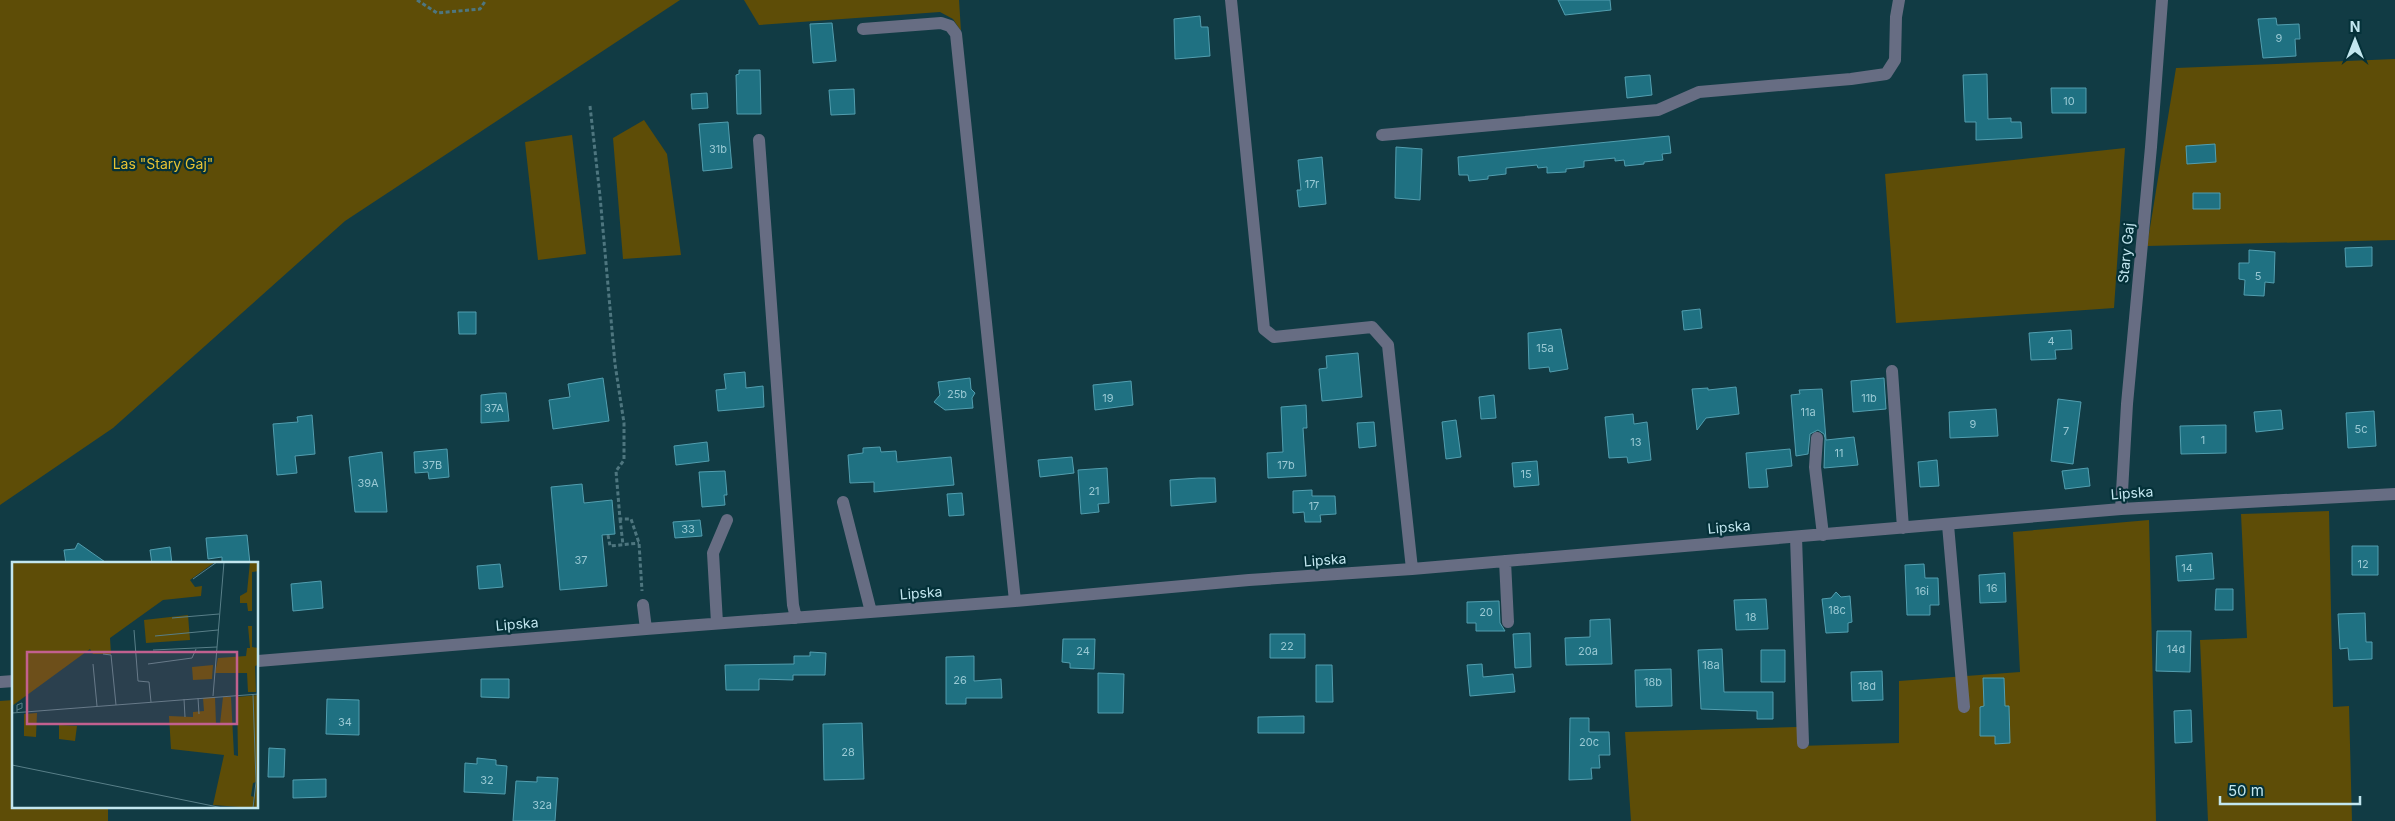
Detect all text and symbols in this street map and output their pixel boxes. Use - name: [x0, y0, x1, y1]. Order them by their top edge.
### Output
- north arrow: [2330, 15, 2380, 65]
- text: N: [2350, 18, 2360, 35]
- house number: 9: [2276, 31, 2283, 45]
- house number: 10: [2063, 94, 2075, 108]
- house number: 31b: [709, 142, 727, 156]
- park label: Las "Stary Gaj": [113, 155, 213, 172]
- house number: 17r: [1305, 177, 1319, 191]
- street label: Stary Gaj: [2114, 222, 2137, 284]
- house number: 5: [2255, 269, 2262, 283]
- house number: 4: [2047, 334, 2055, 348]
- house number: 15a: [1536, 341, 1554, 355]
- house number: 25b: [947, 387, 967, 401]
- house number: 19: [1102, 391, 1114, 405]
- house number: 11b: [1861, 391, 1877, 405]
- house number: 37A: [484, 401, 504, 415]
- house number: 11a: [1800, 405, 1816, 419]
- house number: 9: [1970, 417, 1977, 431]
- house number: 5c: [2355, 422, 2367, 436]
- house number: 7: [2063, 424, 2069, 438]
- house number: 1: [2201, 433, 2205, 447]
- house number: 13: [1630, 435, 1642, 449]
- house number: 11: [1835, 446, 1843, 460]
- house number: 37B: [422, 458, 442, 472]
- house number: 17b: [1277, 458, 1295, 472]
- house number: 15: [1520, 467, 1532, 481]
- house number: 39A: [357, 476, 379, 490]
- street label: Lipska: [2110, 483, 2154, 502]
- house number: 21: [1088, 484, 1100, 498]
- house number: 17: [1309, 499, 1319, 513]
- street label: Lipska: [1707, 516, 1751, 537]
- house number: 33: [681, 522, 695, 536]
- street label: Lipska: [1303, 550, 1347, 569]
- house number: 37: [574, 553, 588, 567]
- house number: 12: [2357, 557, 2369, 571]
- house number: 14: [2181, 561, 2193, 575]
- inset map: [12, 562, 259, 808]
- house number: 16: [1986, 581, 1998, 595]
- street label: Lipska: [899, 583, 943, 602]
- house number: 16i: [1915, 584, 1929, 598]
- house number: 18c: [1828, 603, 1846, 617]
- house number: 20: [1479, 605, 1493, 619]
- house number: 18: [1745, 610, 1757, 624]
- street label: Lipska: [495, 613, 539, 634]
- house number: 22: [1280, 639, 1294, 653]
- house number: 14d: [2167, 642, 2185, 656]
- house number: 24: [1076, 644, 1090, 658]
- house number: 20a: [1578, 644, 1598, 658]
- house number: 18a: [1702, 658, 1720, 672]
- house number: 26: [953, 673, 967, 687]
- house number: 18b: [1644, 675, 1662, 689]
- house number: 18d: [1858, 679, 1876, 693]
- house number: 34: [338, 715, 352, 729]
- house number: 20c: [1579, 735, 1599, 749]
- house number: 28: [841, 745, 855, 759]
- house number: 32: [480, 773, 494, 787]
- scale bar: [2220, 774, 2360, 806]
- text: 50 m: [2228, 781, 2264, 800]
- house number: 32a: [532, 798, 552, 812]

